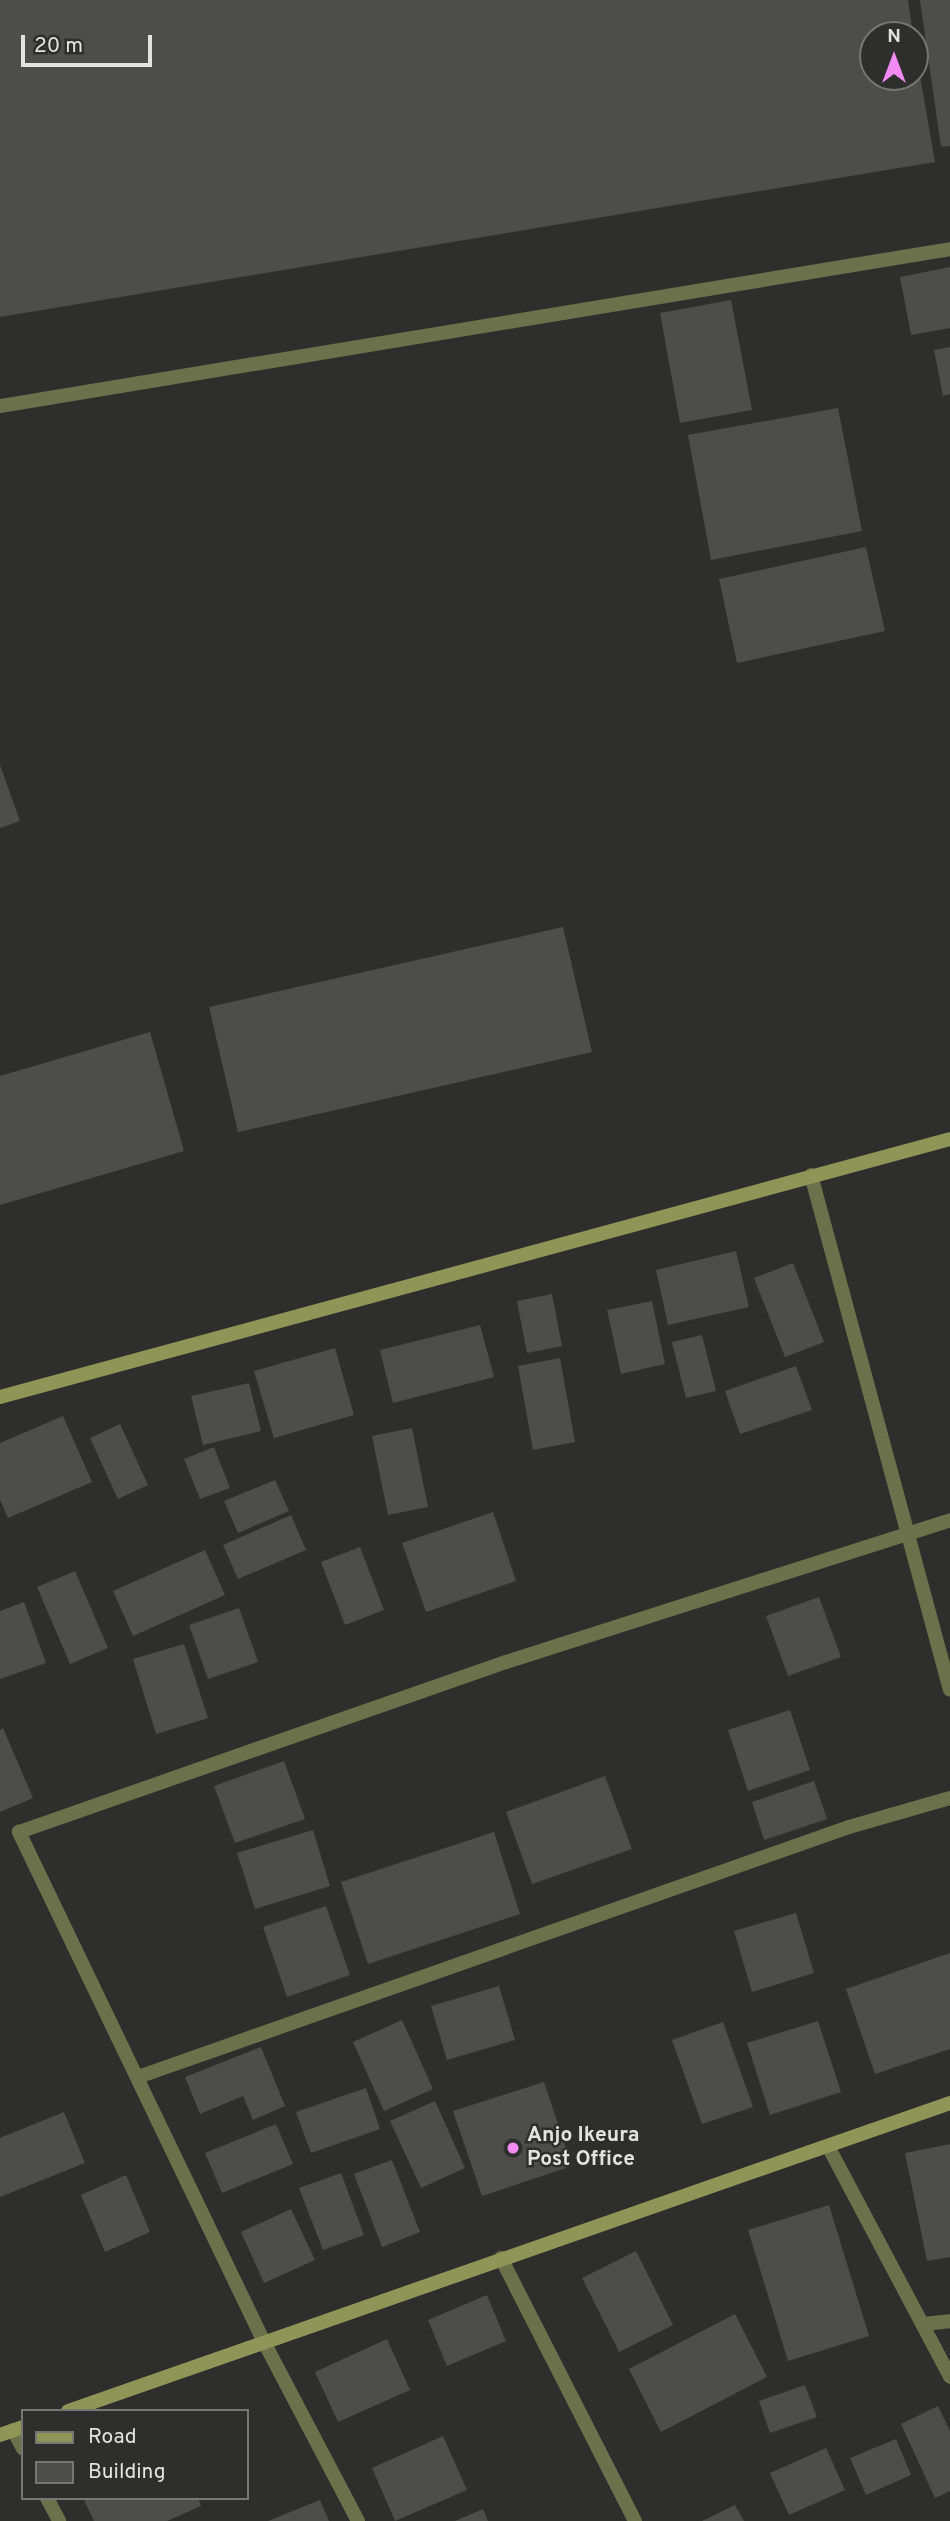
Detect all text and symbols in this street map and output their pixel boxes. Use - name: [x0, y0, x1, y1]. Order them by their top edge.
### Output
- scale bar: [24, 21, 156, 65]
- north arrow: [859, 21, 929, 91]
- text: N: [887, 25, 901, 49]
- text: 20 m: [34, 33, 83, 60]
- place label: Anjo Ikeura Post Office: [527, 2123, 639, 2173]
- marker: Anjo Ikeura Post Office: [505, 2140, 521, 2156]
- legend: [21, 2409, 248, 2500]
- text: Road: [88, 2424, 137, 2451]
- text: Building: [88, 2459, 166, 2486]

